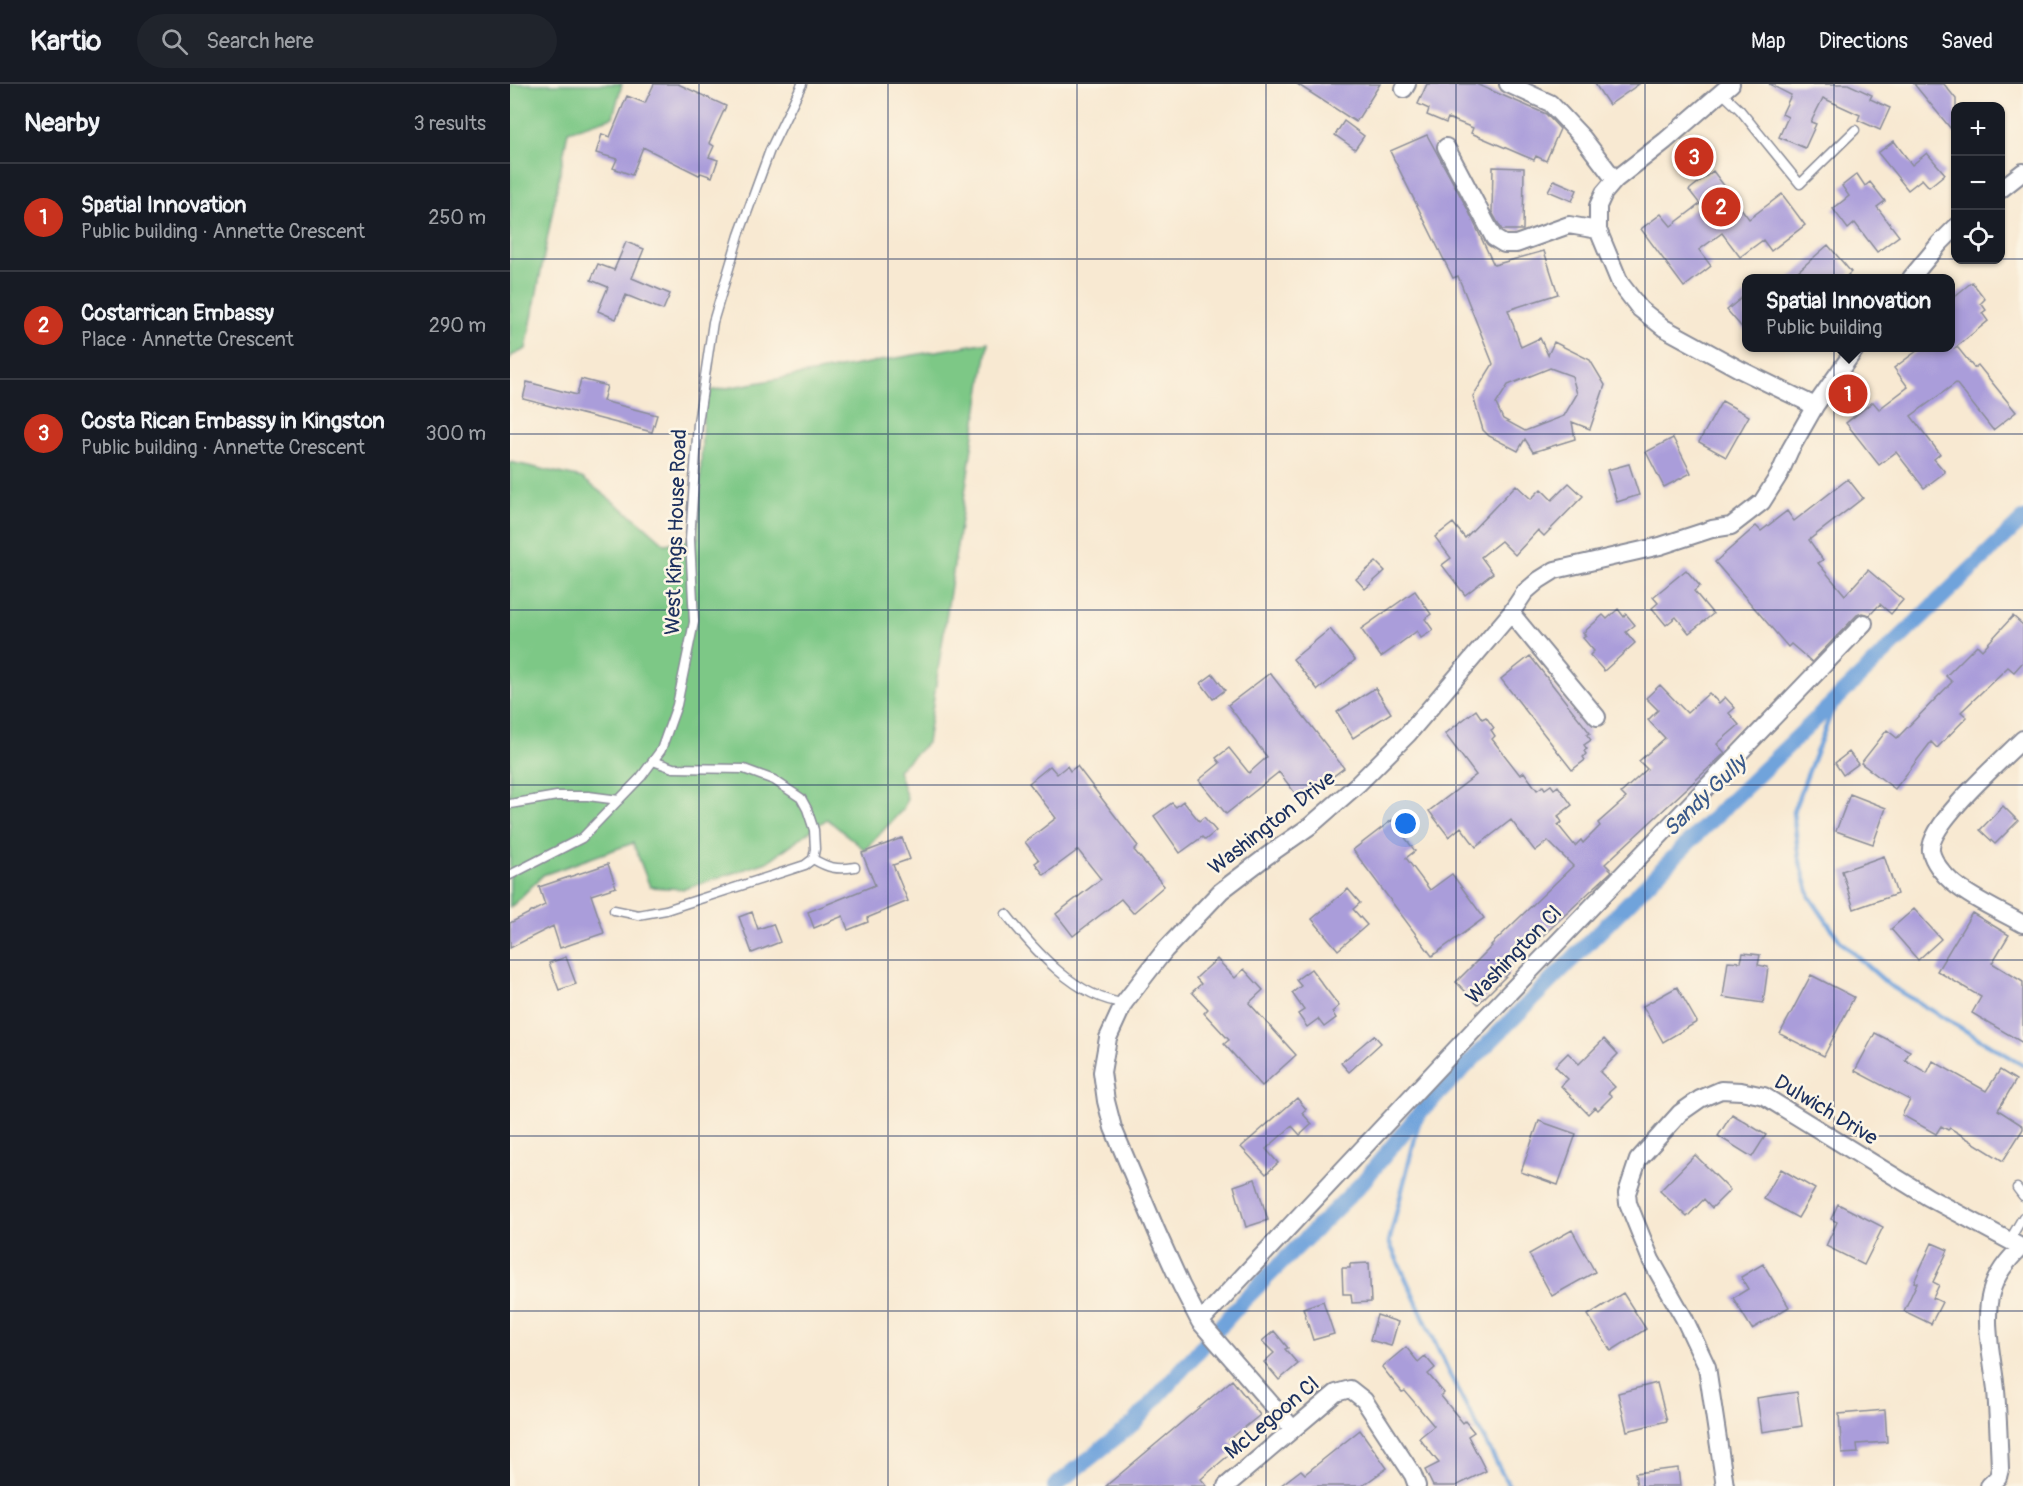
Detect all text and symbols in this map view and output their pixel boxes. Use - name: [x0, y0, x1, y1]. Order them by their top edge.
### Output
- search box: [137, 14, 557, 68]
- text: Kartio: [30, 24, 101, 59]
- icon: search: [158, 25, 191, 58]
- text: Search here: [206, 27, 314, 55]
- text: Map: [1751, 28, 1786, 55]
- text: Directions: [1819, 28, 1908, 55]
- text: Saved: [1941, 28, 1993, 55]
- map controls: [1951, 102, 2005, 264]
- button: +: [1951, 102, 2005, 156]
- text: Nearby: [24, 107, 100, 139]
- text: 3 results: [414, 111, 486, 136]
- pin: 3: [1674, 134, 1714, 180]
- button: −: [1951, 156, 2005, 210]
- pin: 2: [1702, 184, 1740, 230]
- text: Spatial Innovation: [81, 191, 246, 219]
- text: 1: [40, 205, 47, 230]
- text: 250 m: [428, 205, 486, 230]
- button: locate: [1951, 210, 2005, 264]
- text: Public building · Annette Crescent: [81, 219, 365, 244]
- popup: [1742, 274, 1955, 352]
- text: Spatial Innovation: [1766, 287, 1931, 315]
- text: Costarrican Embassy: [81, 299, 274, 327]
- text: 2: [38, 313, 49, 338]
- text: 290 m: [429, 313, 486, 338]
- text: Public building: [1766, 315, 1882, 340]
- text: Place · Annette Crescent: [81, 327, 294, 352]
- pin: 1: [1828, 372, 1868, 416]
- text: Costa Rican Embassy in Kingston: [81, 407, 385, 435]
- text: 3: [38, 421, 49, 446]
- text: 300 m: [425, 421, 486, 446]
- street label: West Kings House Road: [659, 428, 693, 636]
- text: Public building · Annette Crescent: [81, 435, 365, 460]
- water label: Sandy Gully: [1657, 748, 1754, 843]
- street label: Washington Drive: [1203, 765, 1341, 881]
- your location: [1391, 809, 1420, 838]
- street label: Washington Cl: [1460, 900, 1568, 1010]
- street label: Dulwich Drive: [1769, 1069, 1883, 1152]
- street label: McLegoon Cl: [1219, 1371, 1325, 1465]

